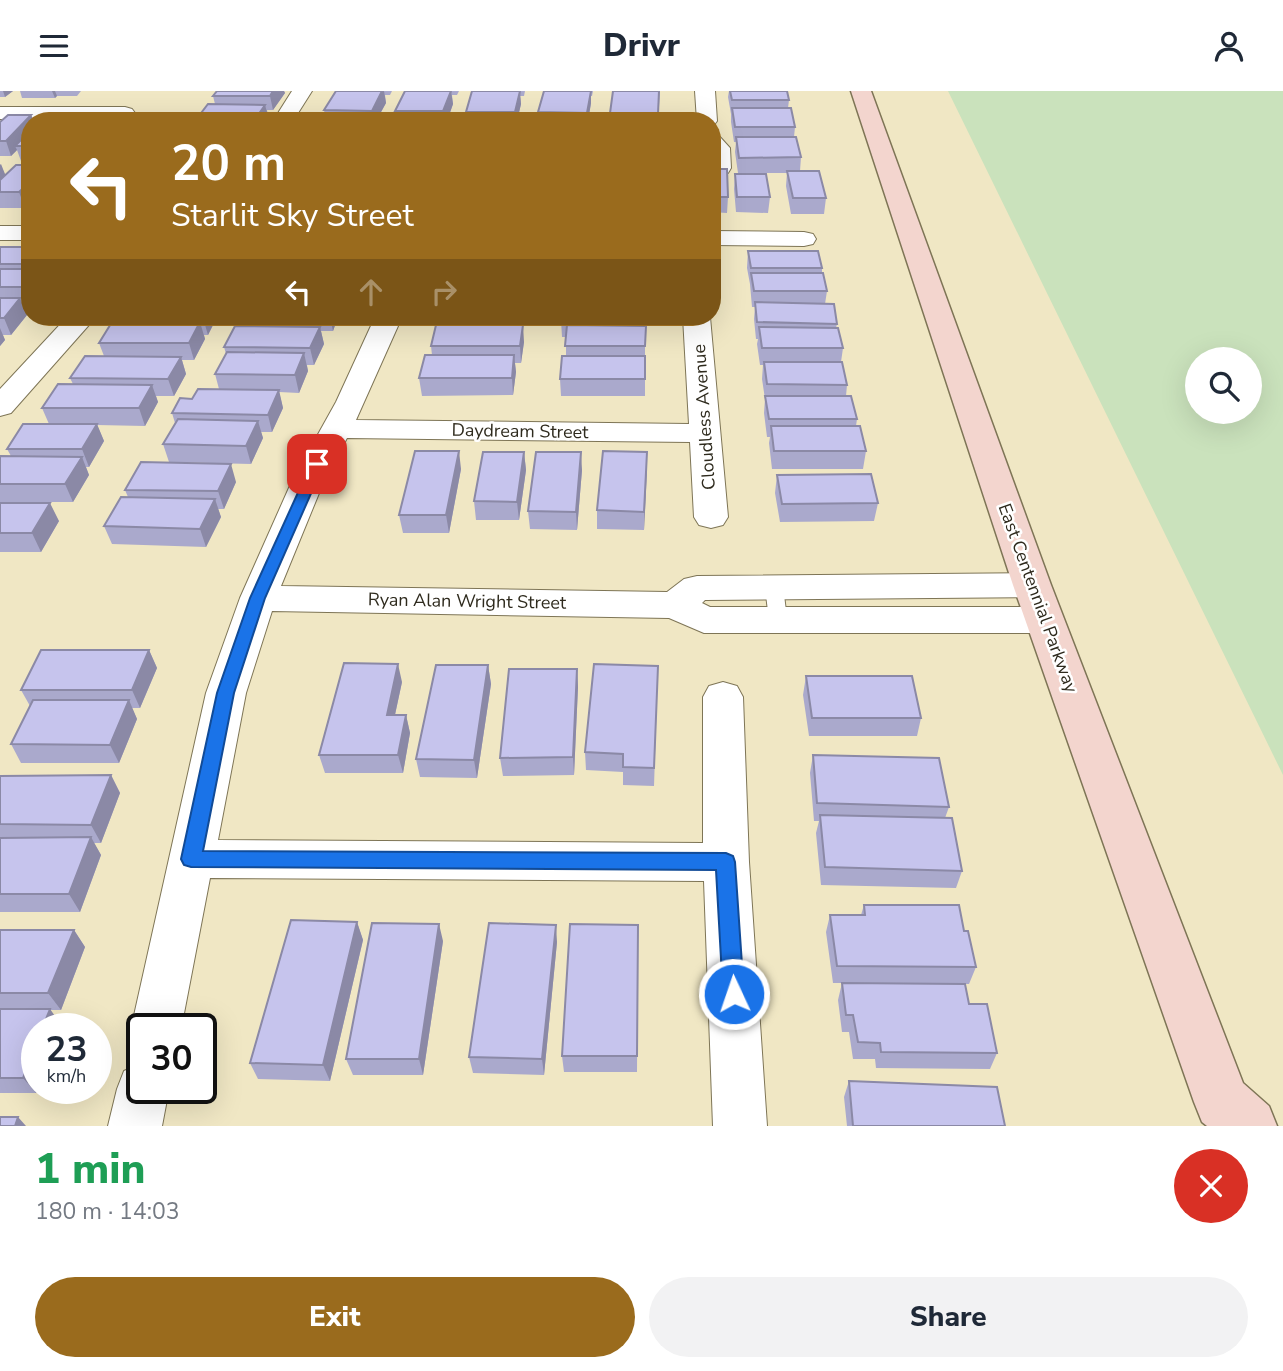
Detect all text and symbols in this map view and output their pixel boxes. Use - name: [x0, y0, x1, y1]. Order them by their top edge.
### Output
- text: Drivr: [603, 24, 680, 67]
- icon: menu: [35, 27, 73, 65]
- icon: person: [1210, 27, 1248, 65]
- text: 20 m: [171, 130, 286, 197]
- icon: left: [56, 140, 147, 231]
- text: Starlit Sky Street: [171, 194, 414, 237]
- icon: left: [279, 273, 317, 311]
- icon: ahead: [352, 273, 390, 311]
- icon: right: [425, 273, 463, 311]
- street label: Cloudless Avenue: [687, 343, 721, 491]
- map controls: [1185, 347, 1262, 424]
- button: search: [1185, 347, 1262, 424]
- street label: Daydream Street: [451, 418, 589, 444]
- pin: [287, 434, 347, 494]
- icon: arrive: [298, 445, 336, 483]
- street label: East Centennial Parkway: [993, 500, 1084, 697]
- street label: Ryan Alan Wright Street: [368, 587, 567, 615]
- position arrow: [697, 957, 771, 1031]
- speed limit sign: 30: [126, 1013, 217, 1104]
- text: 23: [45, 1026, 88, 1073]
- text: km/h: [47, 1064, 86, 1088]
- text: 1 min: [35, 1141, 145, 1198]
- button: close: [1174, 1149, 1248, 1223]
- text: 180 m · 14:03: [35, 1196, 180, 1227]
- button: Exit: [35, 1277, 635, 1357]
- button: Share: [649, 1277, 1248, 1357]

